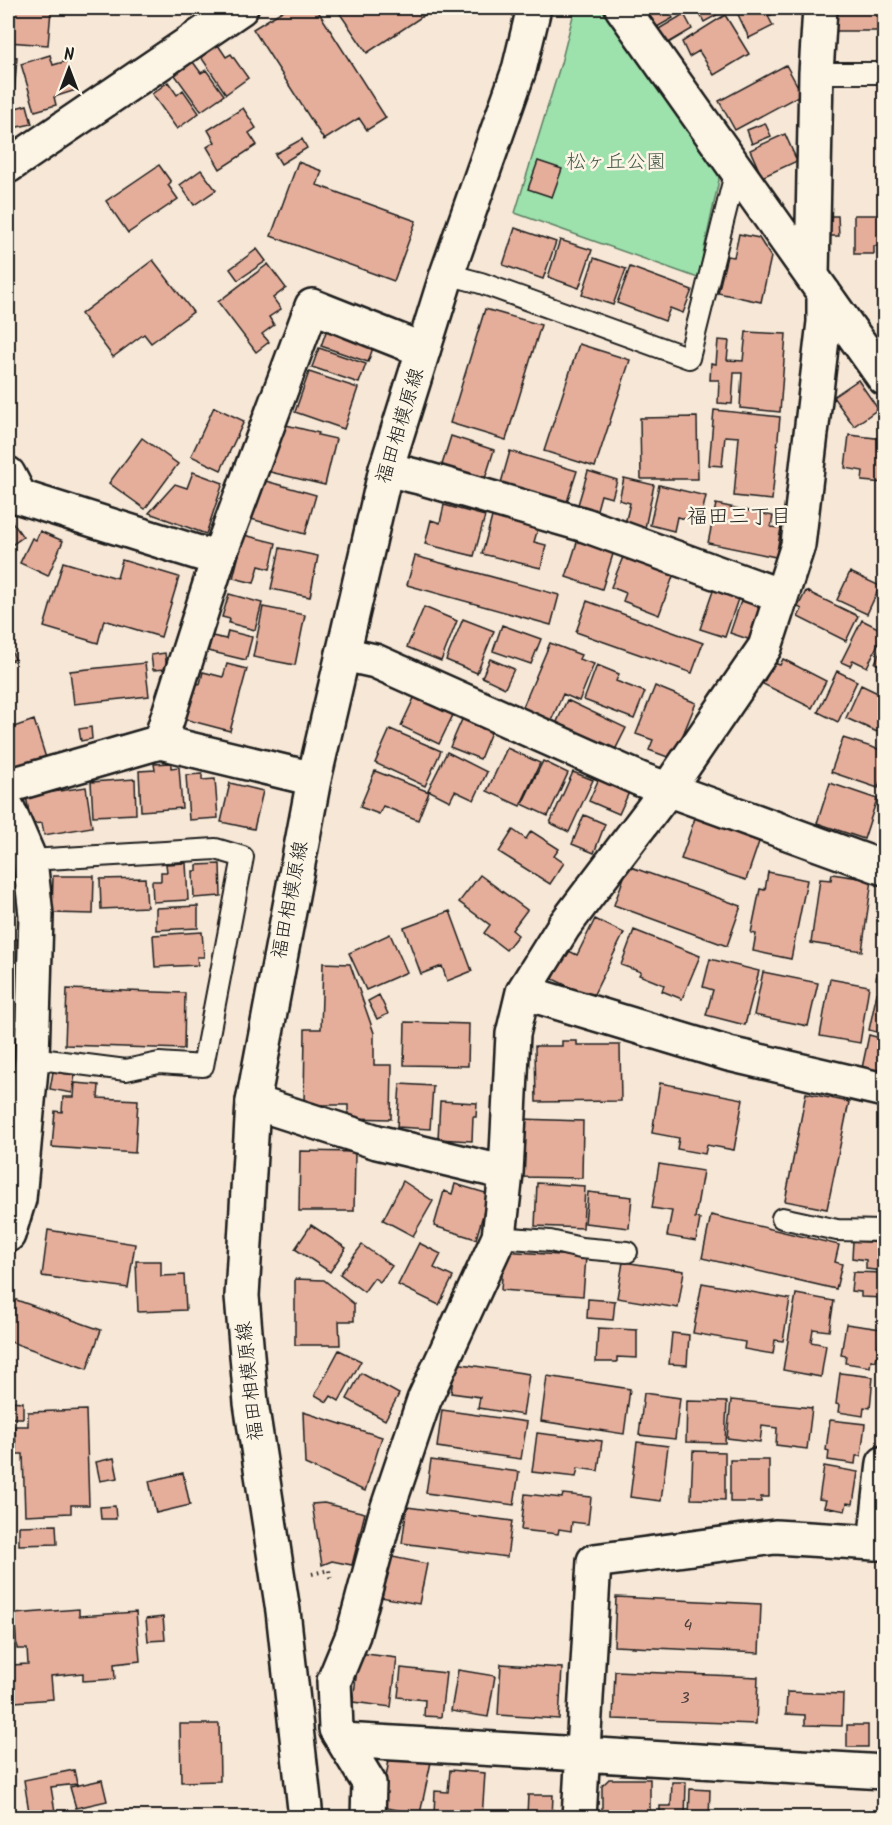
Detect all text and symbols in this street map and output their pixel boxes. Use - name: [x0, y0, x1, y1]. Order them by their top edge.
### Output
- north arrow: [39, 39, 99, 99]
- text: N: [64, 43, 74, 68]
- park label: 松ヶ丘公園: [566, 147, 666, 179]
- street label: 福田相模原線: [368, 364, 434, 488]
- district label: 福田三丁目: [687, 501, 792, 534]
- street label: 福田相模原線: [264, 838, 318, 962]
- street label: 福田相模原線: [229, 1320, 273, 1442]
- house number: 4: [684, 1613, 693, 1638]
- house number: 3: [680, 1686, 690, 1711]

